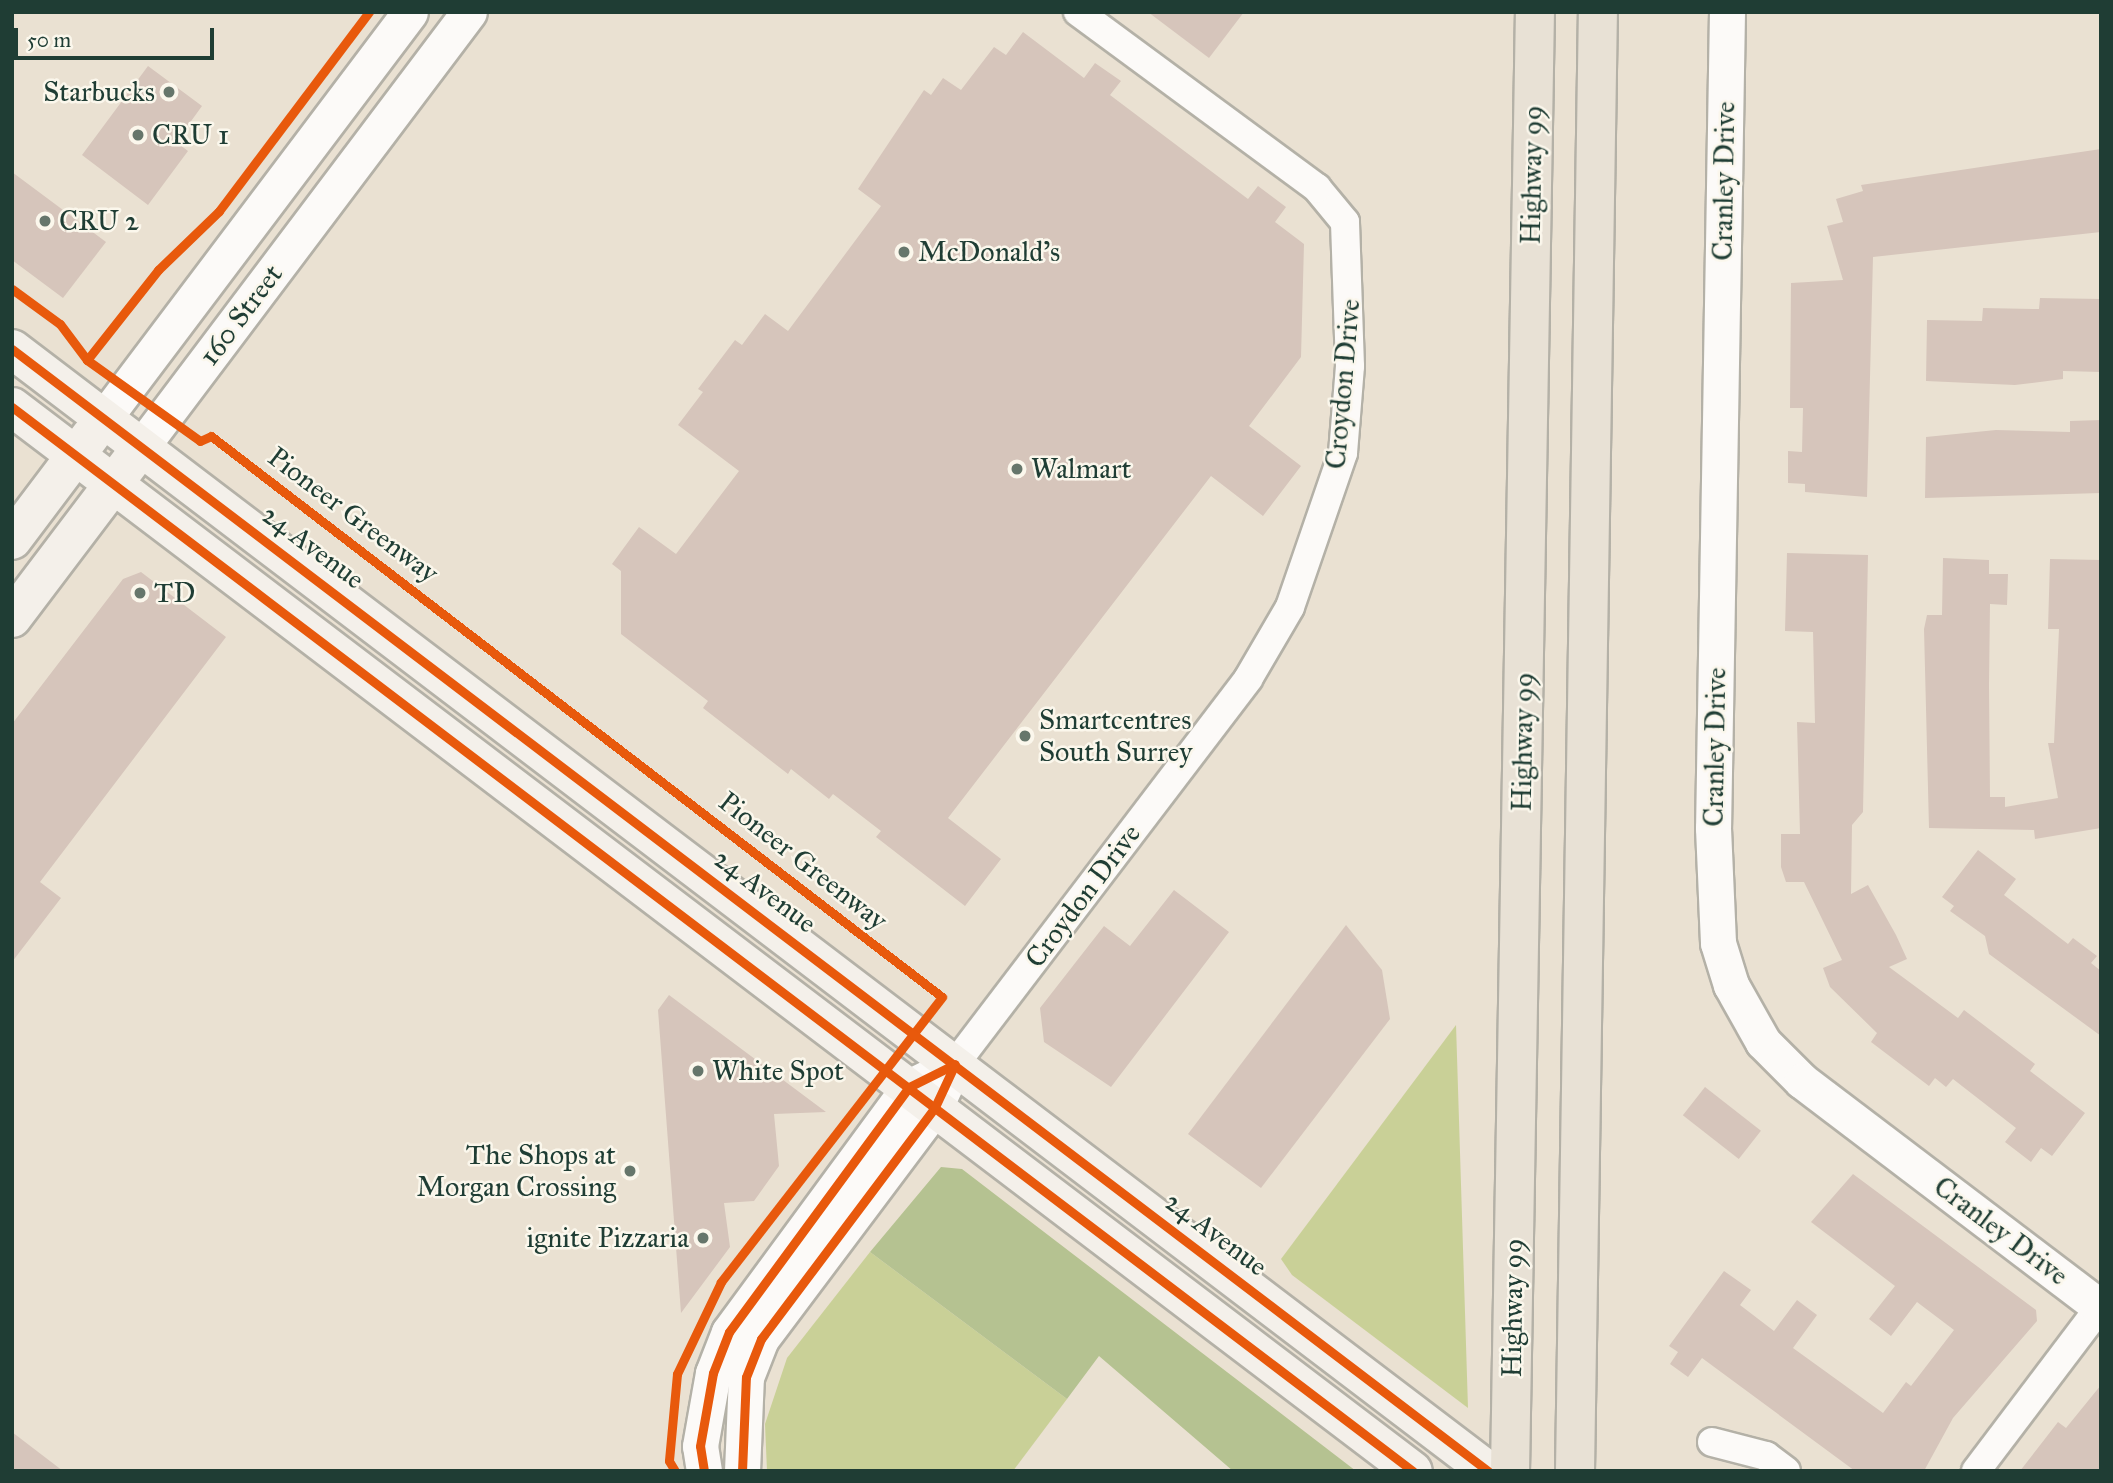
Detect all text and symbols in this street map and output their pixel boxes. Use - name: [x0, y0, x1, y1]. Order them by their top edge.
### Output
- scale bar: [18, 14, 217, 58]
- text: 50 m: [27, 27, 71, 53]
- place label: Starbucks: [43, 75, 155, 109]
- marker: Starbucks: [161, 84, 177, 100]
- street label: Cranley Drive: [1706, 101, 1742, 261]
- street label: Highway 99: [1514, 105, 1550, 245]
- place label: CRU 1: [152, 118, 229, 152]
- marker: CRU 1: [130, 127, 146, 143]
- place label: CRU 2: [59, 204, 139, 238]
- marker: CRU 2: [37, 213, 53, 229]
- place label: McDonald's: [918, 235, 1060, 269]
- marker: McDonald's: [896, 244, 912, 260]
- street label: 160 Street: [192, 258, 290, 372]
- street label: Croydon Drive: [1319, 298, 1367, 470]
- street label: Pioneer Greenway: [261, 440, 445, 590]
- place label: Walmart: [1031, 452, 1131, 486]
- marker: Walmart: [1009, 461, 1025, 477]
- street label: 24 Avenue: [255, 498, 371, 596]
- place label: TD: [154, 576, 195, 610]
- marker: TD: [132, 585, 148, 601]
- street label: Cranley Drive: [1697, 667, 1733, 827]
- street label: Highway 99: [1505, 672, 1541, 812]
- place label: Smartcentres South Surrey: [1039, 703, 1192, 769]
- marker: Smartcentres South Surrey: [1017, 728, 1033, 744]
- street label: Pioneer Greenway: [712, 785, 894, 937]
- street label: Croydon Drive: [1018, 818, 1148, 974]
- street label: 24 Avenue: [707, 842, 823, 940]
- place label: White Spot: [712, 1054, 844, 1088]
- marker: White Spot: [690, 1063, 706, 1079]
- place label: The Shops at Morgan Crossing: [417, 1138, 616, 1204]
- marker: The Shops at Morgan Crossing: [622, 1163, 638, 1179]
- street label: Cranley Drive: [1927, 1170, 2075, 1292]
- street label: 24 Avenue: [1158, 1185, 1274, 1283]
- place label: ignite Pizzaria: [526, 1221, 689, 1255]
- marker: ignite Pizzaria: [695, 1230, 711, 1246]
- street label: Highway 99: [1495, 1238, 1531, 1378]

